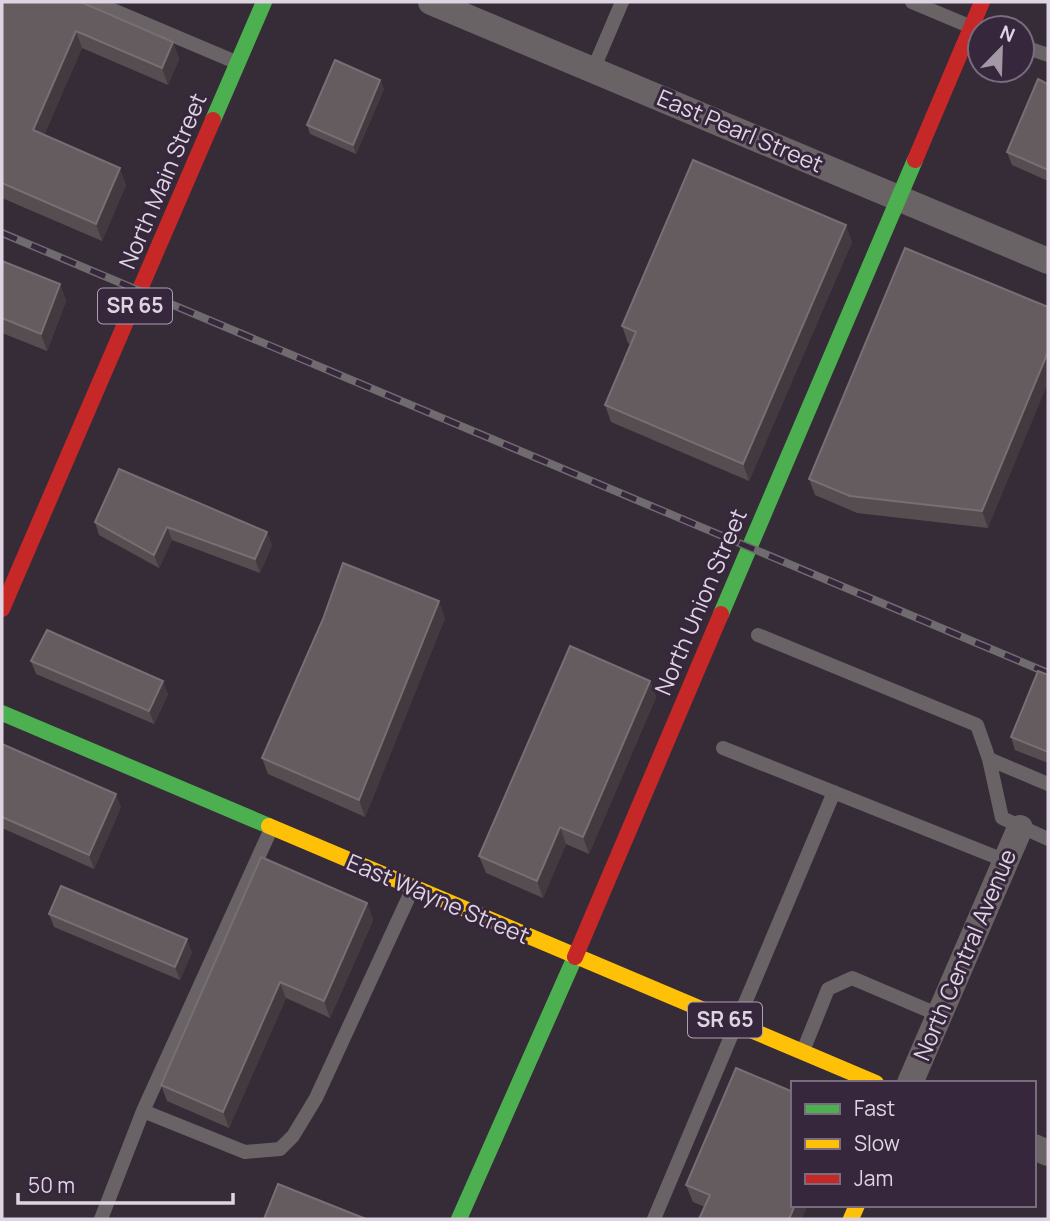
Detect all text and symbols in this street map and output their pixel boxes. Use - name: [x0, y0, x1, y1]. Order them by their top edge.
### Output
- north arrow: [966, 14, 1036, 84]
- text: N: [996, 19, 1019, 48]
- street label: East Pearl Street: [652, 81, 828, 179]
- street label: North Main Street: [111, 88, 214, 274]
- road number: SR 65: [98, 288, 172, 324]
- street label: North Union Street: [646, 503, 754, 700]
- street label: North Central Avenue: [905, 844, 1023, 1065]
- street label: East Wayne Street: [342, 845, 535, 951]
- road number: SR 65: [688, 1002, 762, 1038]
- legend: [791, 1081, 1036, 1207]
- text: Fast: [854, 1094, 895, 1122]
- text: Slow: [854, 1129, 900, 1157]
- scale bar: [18, 1162, 233, 1206]
- text: Jam: [854, 1164, 893, 1192]
- text: 50 m: [28, 1171, 75, 1199]

